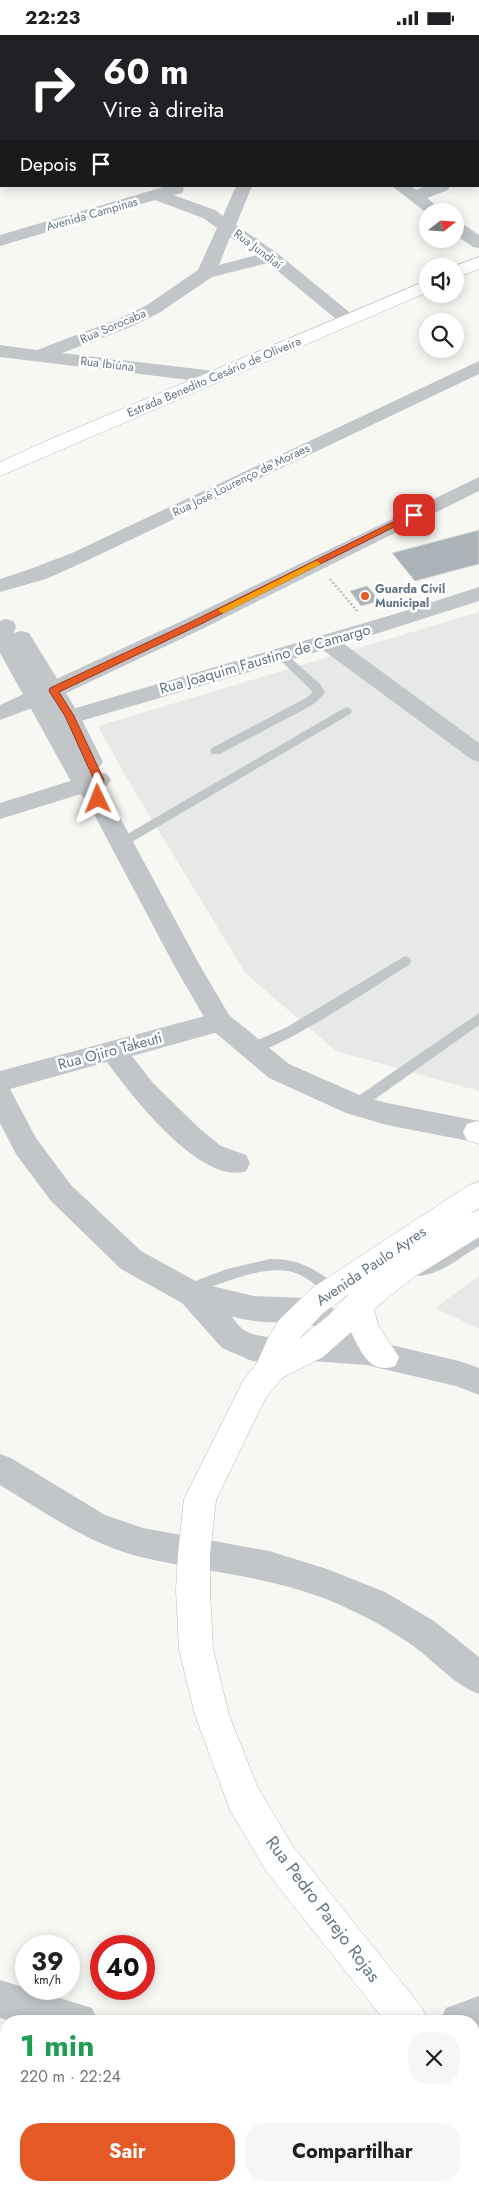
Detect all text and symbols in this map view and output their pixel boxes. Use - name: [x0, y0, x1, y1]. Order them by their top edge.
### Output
- text: 22:23: [25, 4, 80, 31]
- text: 60 m: [103, 47, 189, 97]
- icon: right: [20, 55, 85, 120]
- text: Vire à direita: [103, 93, 224, 125]
- icon: arrive: [87, 150, 115, 178]
- text: Depois: [20, 151, 77, 178]
- street label: Avenida Campinas: [44, 192, 140, 236]
- north arrow: [419, 203, 464, 247]
- map controls: [419, 203, 464, 358]
- street label: Rua Jundiaí: [230, 225, 287, 274]
- button: sound: [419, 258, 464, 303]
- street label: Rua Sorocaba: [77, 304, 149, 348]
- button: search: [419, 313, 464, 358]
- street label: Estrada Benedito Cesário de Oliveira: [124, 332, 304, 422]
- street label: Rua Ibiúna: [79, 352, 135, 376]
- street label: Rua José Lourenço de Moraes: [169, 439, 313, 521]
- pin: [393, 494, 435, 536]
- icon: arrive: [400, 501, 428, 529]
- place label: Guarda Cívil Municipal: [375, 580, 445, 612]
- marker: Guarda Cívil Municipal: [359, 590, 371, 602]
- street label: Rua Joaquim Faustino de Camargo: [157, 618, 373, 700]
- position arrow: [71, 772, 123, 824]
- street label: Rua Ojiro Takeuti: [55, 1026, 165, 1076]
- street label: Avenida Paulo Ayres: [311, 1221, 431, 1311]
- street label: Rua Pedro Parejo Rojas: [259, 1831, 387, 1987]
- speed limit sign: 40: [90, 1935, 155, 2000]
- text: 39: [31, 1943, 64, 1979]
- text: km/h: [34, 1971, 61, 1989]
- text: 1 min: [20, 2024, 94, 2067]
- button: close: [408, 2032, 460, 2084]
- text: 220 m · 22:24: [20, 2065, 121, 2088]
- button: Sair: [20, 2123, 235, 2181]
- button: Compartilhar: [245, 2123, 460, 2181]

